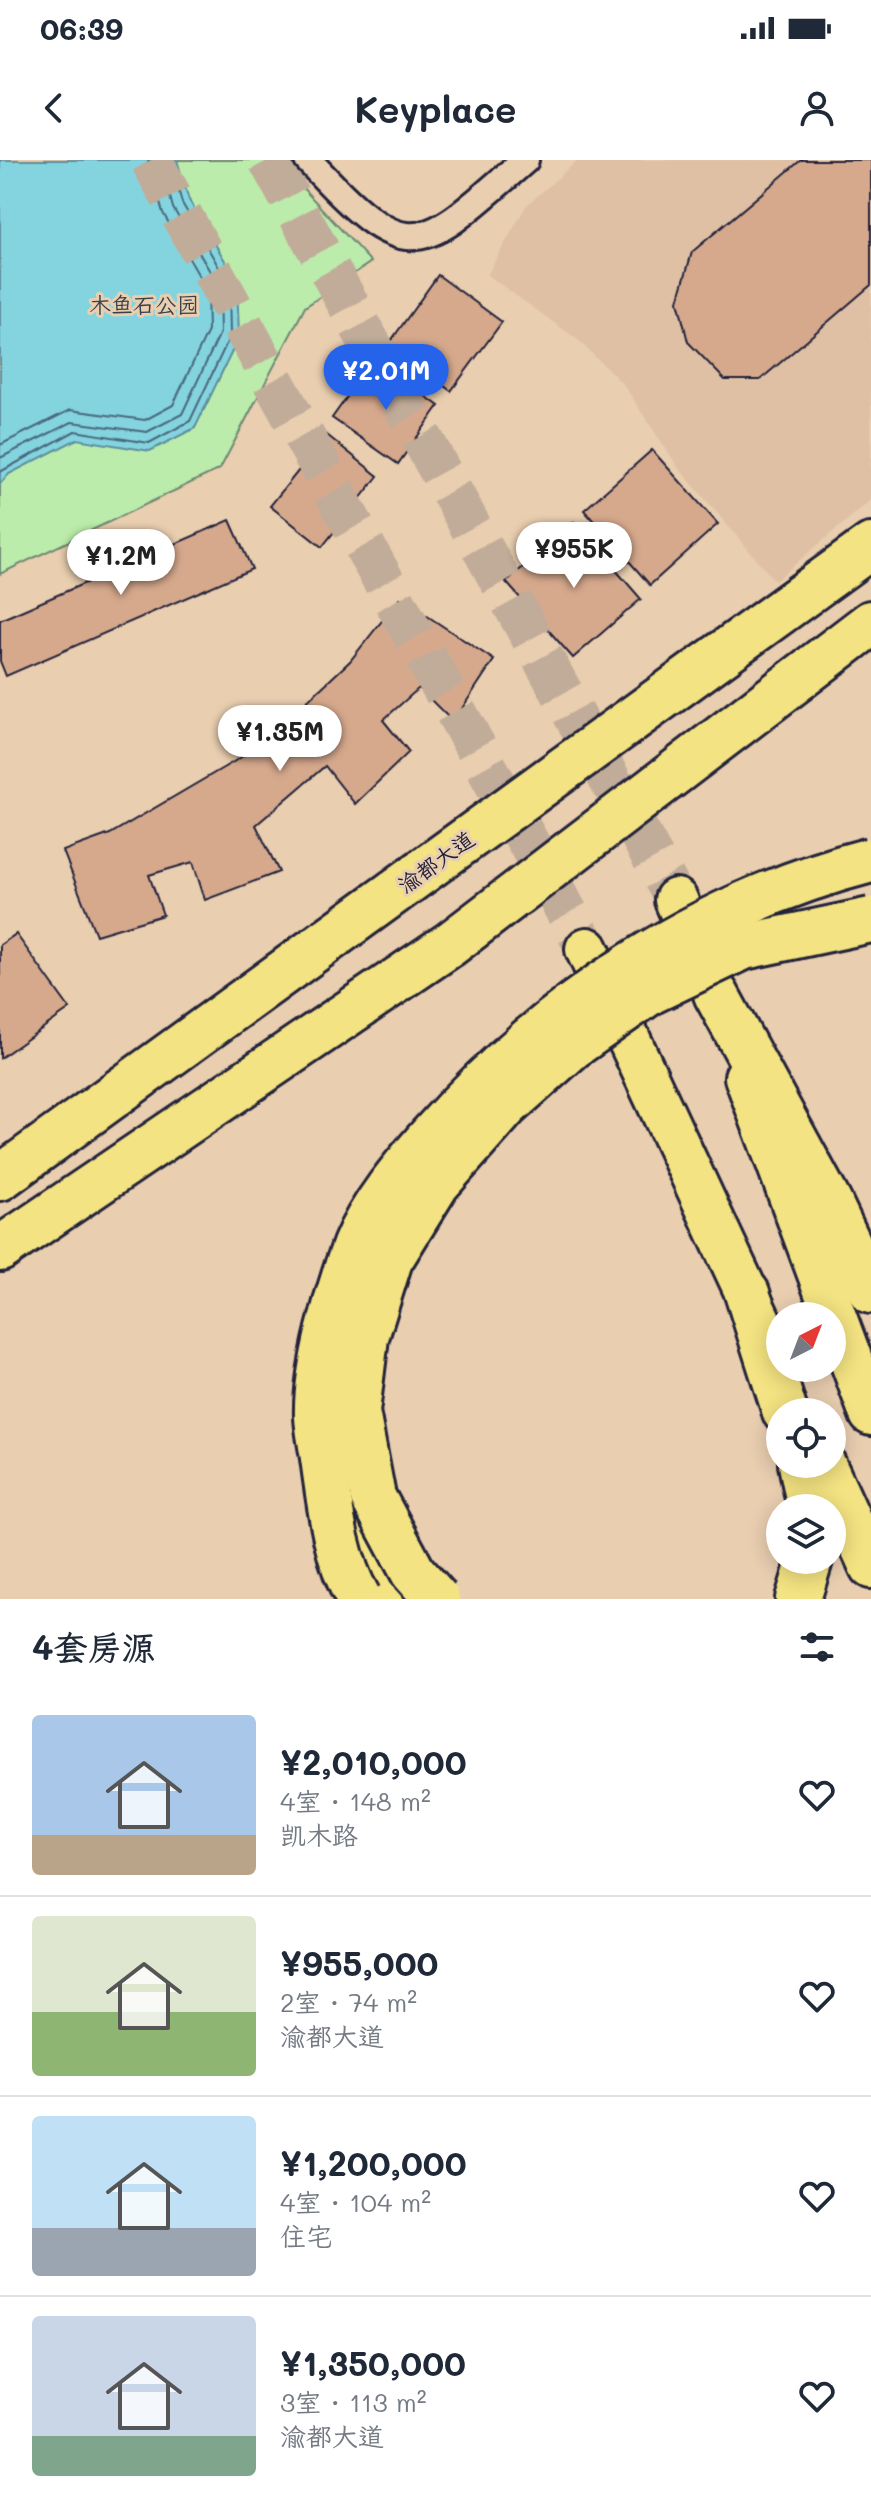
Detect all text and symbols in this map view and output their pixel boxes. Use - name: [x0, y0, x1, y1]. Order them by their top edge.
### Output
- text: 06:39: [40, 8, 123, 48]
- text: Keyplace: [354, 85, 517, 132]
- icon: back: [32, 86, 76, 130]
- icon: person: [795, 86, 839, 130]
- park label: 木鱼石公园: [89, 290, 199, 319]
- pin: ¥2.01M: [321, 344, 451, 412]
- text: ¥2.01M: [342, 353, 430, 387]
- pin: ¥955K: [518, 522, 630, 590]
- pin: ¥1.2M: [65, 529, 177, 597]
- text: ¥955K: [534, 531, 614, 565]
- text: ¥1.2M: [85, 538, 157, 572]
- pin: ¥1.35M: [215, 705, 345, 773]
- text: ¥1.35M: [236, 714, 324, 748]
- street label: 渝都大道: [392, 824, 480, 899]
- north arrow: [766, 1302, 846, 1382]
- map controls: [766, 1302, 846, 1574]
- button: locate: [766, 1398, 846, 1478]
- button: layers: [766, 1494, 846, 1574]
- text: 4套房源: [32, 1624, 156, 1669]
- icon: filters: [795, 1625, 839, 1669]
- text: ¥2,010,000: [280, 1739, 467, 1784]
- icon: home: [96, 1747, 192, 1843]
- icon: heart: [795, 1773, 839, 1817]
- text: 4室 · 148 m²: [280, 1784, 431, 1818]
- text: 凯木路: [280, 1818, 358, 1852]
- text: ¥955,000: [280, 1940, 438, 1985]
- icon: home: [96, 1948, 192, 2044]
- icon: heart: [795, 1974, 839, 2018]
- text: 2室 · 74 m²: [280, 1985, 417, 2019]
- text: 渝都大道: [280, 2019, 384, 2053]
- text: ¥1,200,000: [280, 2140, 467, 2185]
- icon: home: [96, 2148, 192, 2244]
- icon: heart: [795, 2174, 839, 2218]
- text: 4室 · 104 m²: [280, 2185, 431, 2219]
- text: 住宅: [280, 2219, 332, 2253]
- text: ¥1,350,000: [280, 2340, 466, 2385]
- icon: home: [96, 2348, 192, 2444]
- icon: heart: [795, 2374, 839, 2418]
- text: 3室 · 113 m²: [280, 2385, 427, 2419]
- text: 渝都大道: [280, 2419, 384, 2453]

